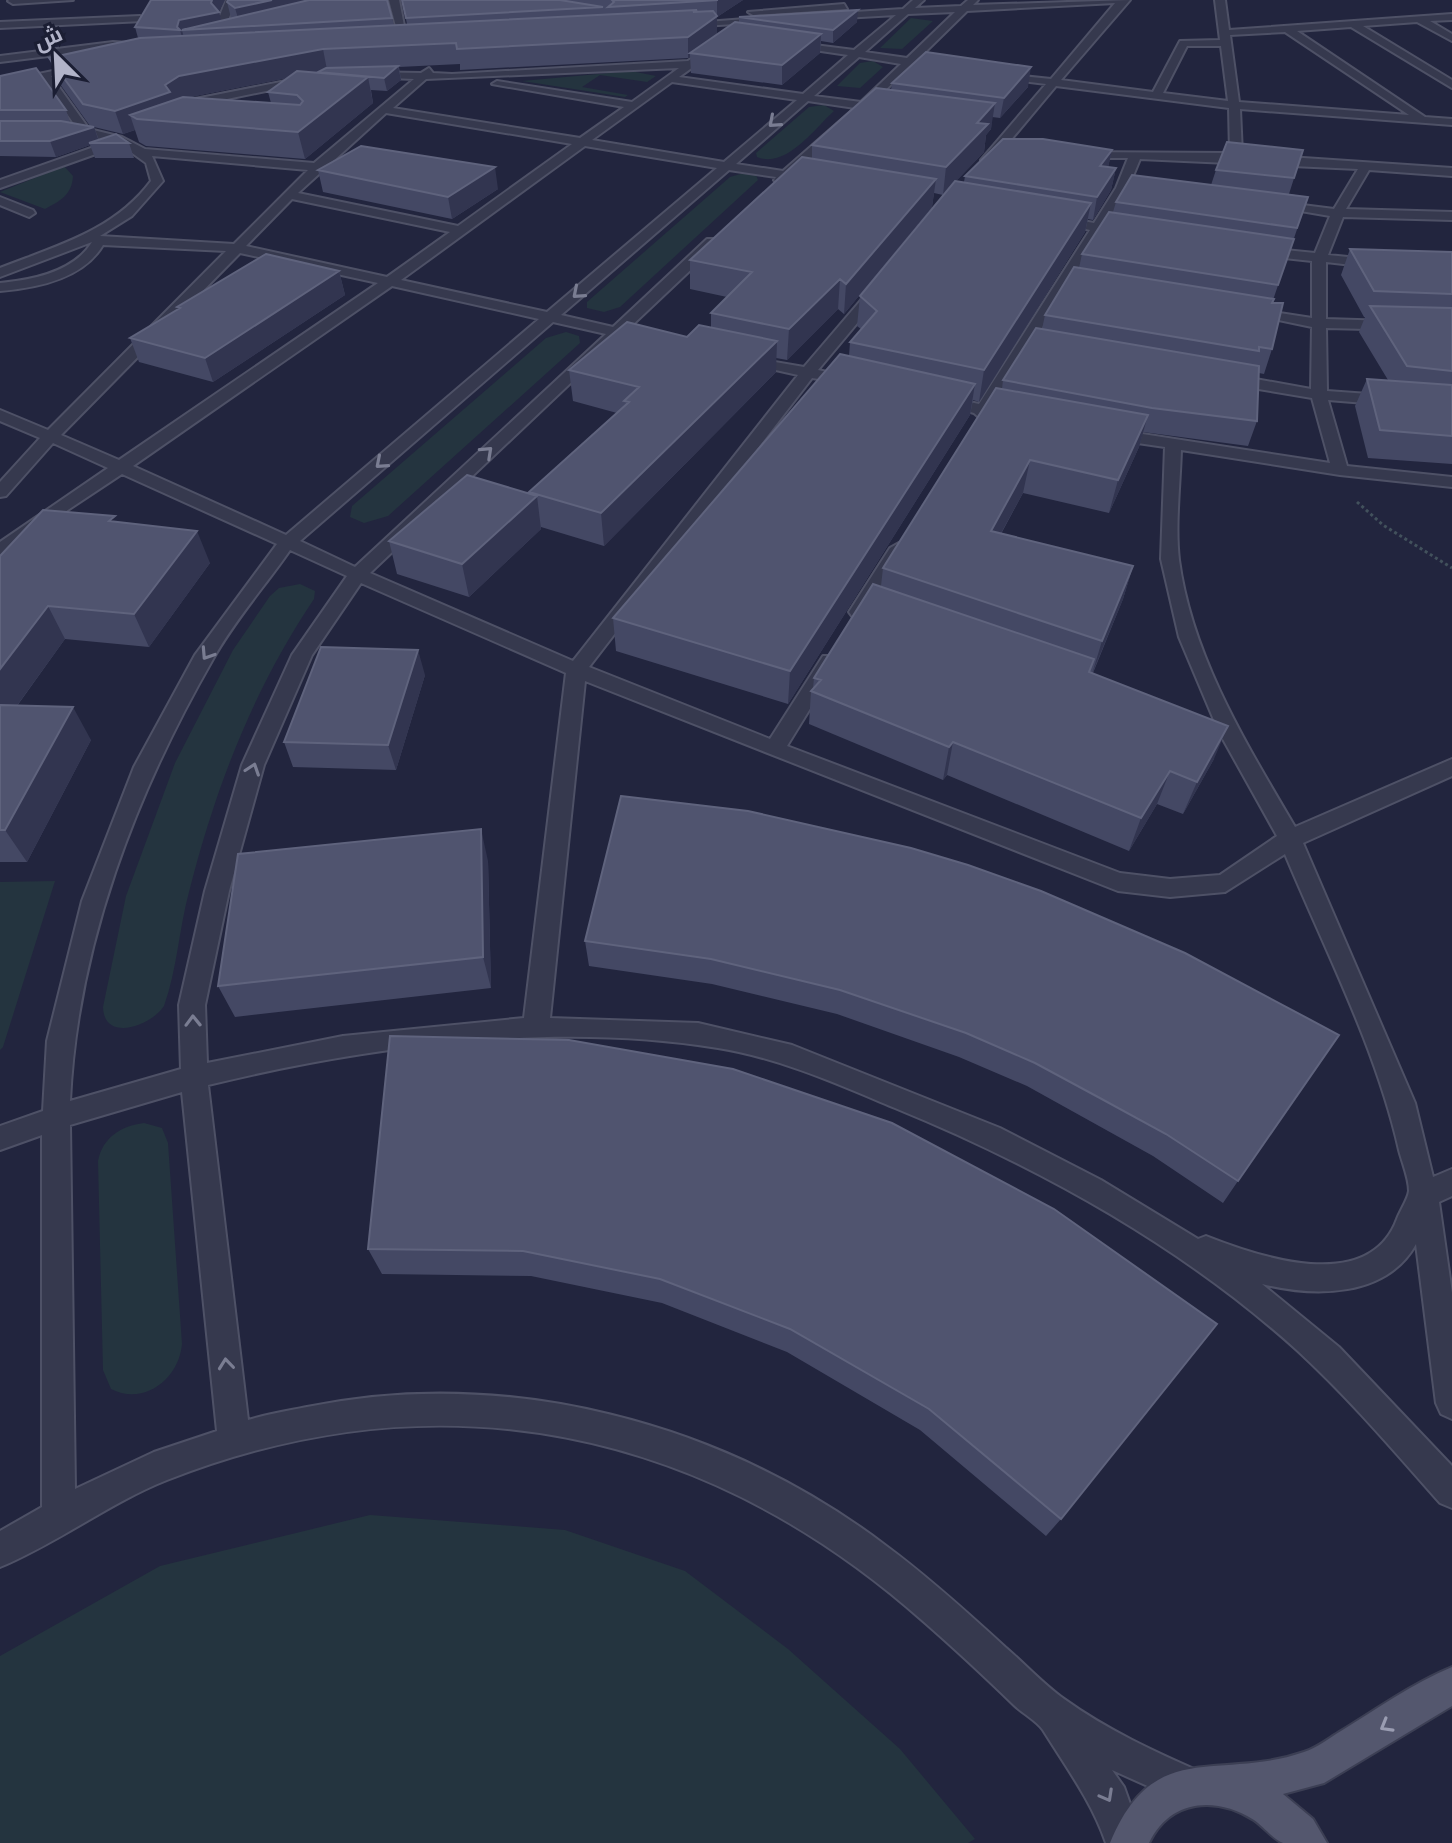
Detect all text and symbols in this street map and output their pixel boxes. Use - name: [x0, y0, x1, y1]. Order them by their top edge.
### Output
- north arrow: [16, 16, 96, 96]
- text: ش: [30, 22, 67, 58]
- one-way arrow: [769, 112, 783, 127]
- one-way arrow: [573, 283, 588, 298]
- one-way arrow: [478, 447, 492, 462]
- one-way arrow: [376, 453, 390, 468]
- one-way arrow: [202, 645, 217, 659]
- one-way arrow: [243, 763, 259, 777]
- one-way arrow: [184, 1014, 201, 1027]
- one-way arrow: [217, 1357, 234, 1370]
- one-way arrow: [1380, 1716, 1395, 1732]
- one-way arrow: [1097, 1787, 1112, 1802]

